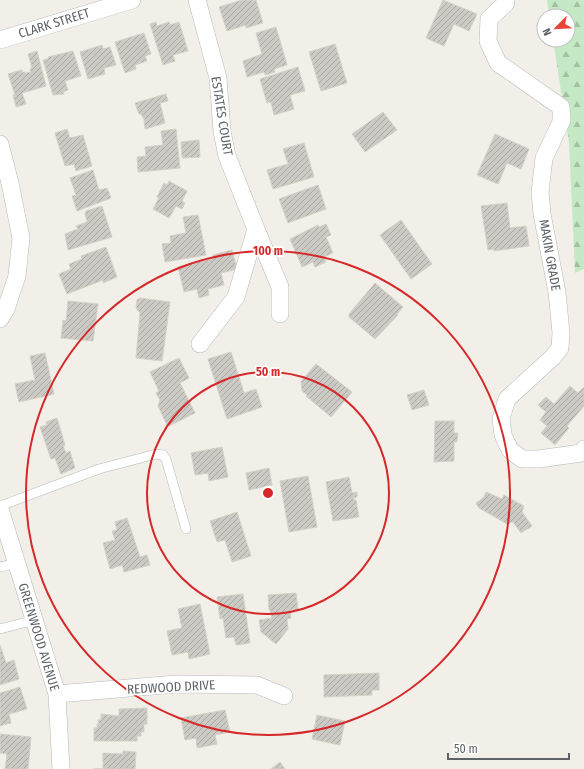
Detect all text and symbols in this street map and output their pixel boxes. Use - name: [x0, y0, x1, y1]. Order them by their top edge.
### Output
- street label: CLARK STREET: [17, 5, 91, 41]
- north arrow: [536, 8, 576, 48]
- text: N: [540, 26, 555, 38]
- street label: ESTATES COURT: [208, 75, 236, 157]
- street label: MAKIN GRADE: [536, 218, 564, 292]
- text: 100 m: [253, 244, 283, 258]
- text: 50 m: [256, 365, 280, 379]
- centre of rings: [261, 486, 275, 500]
- street label: GREENWOOD AVENUE: [15, 581, 63, 693]
- street label: REDWOOD DRIVE: [127, 677, 215, 697]
- scale bar: [448, 735, 569, 761]
- text: 50 m: [454, 742, 478, 756]

